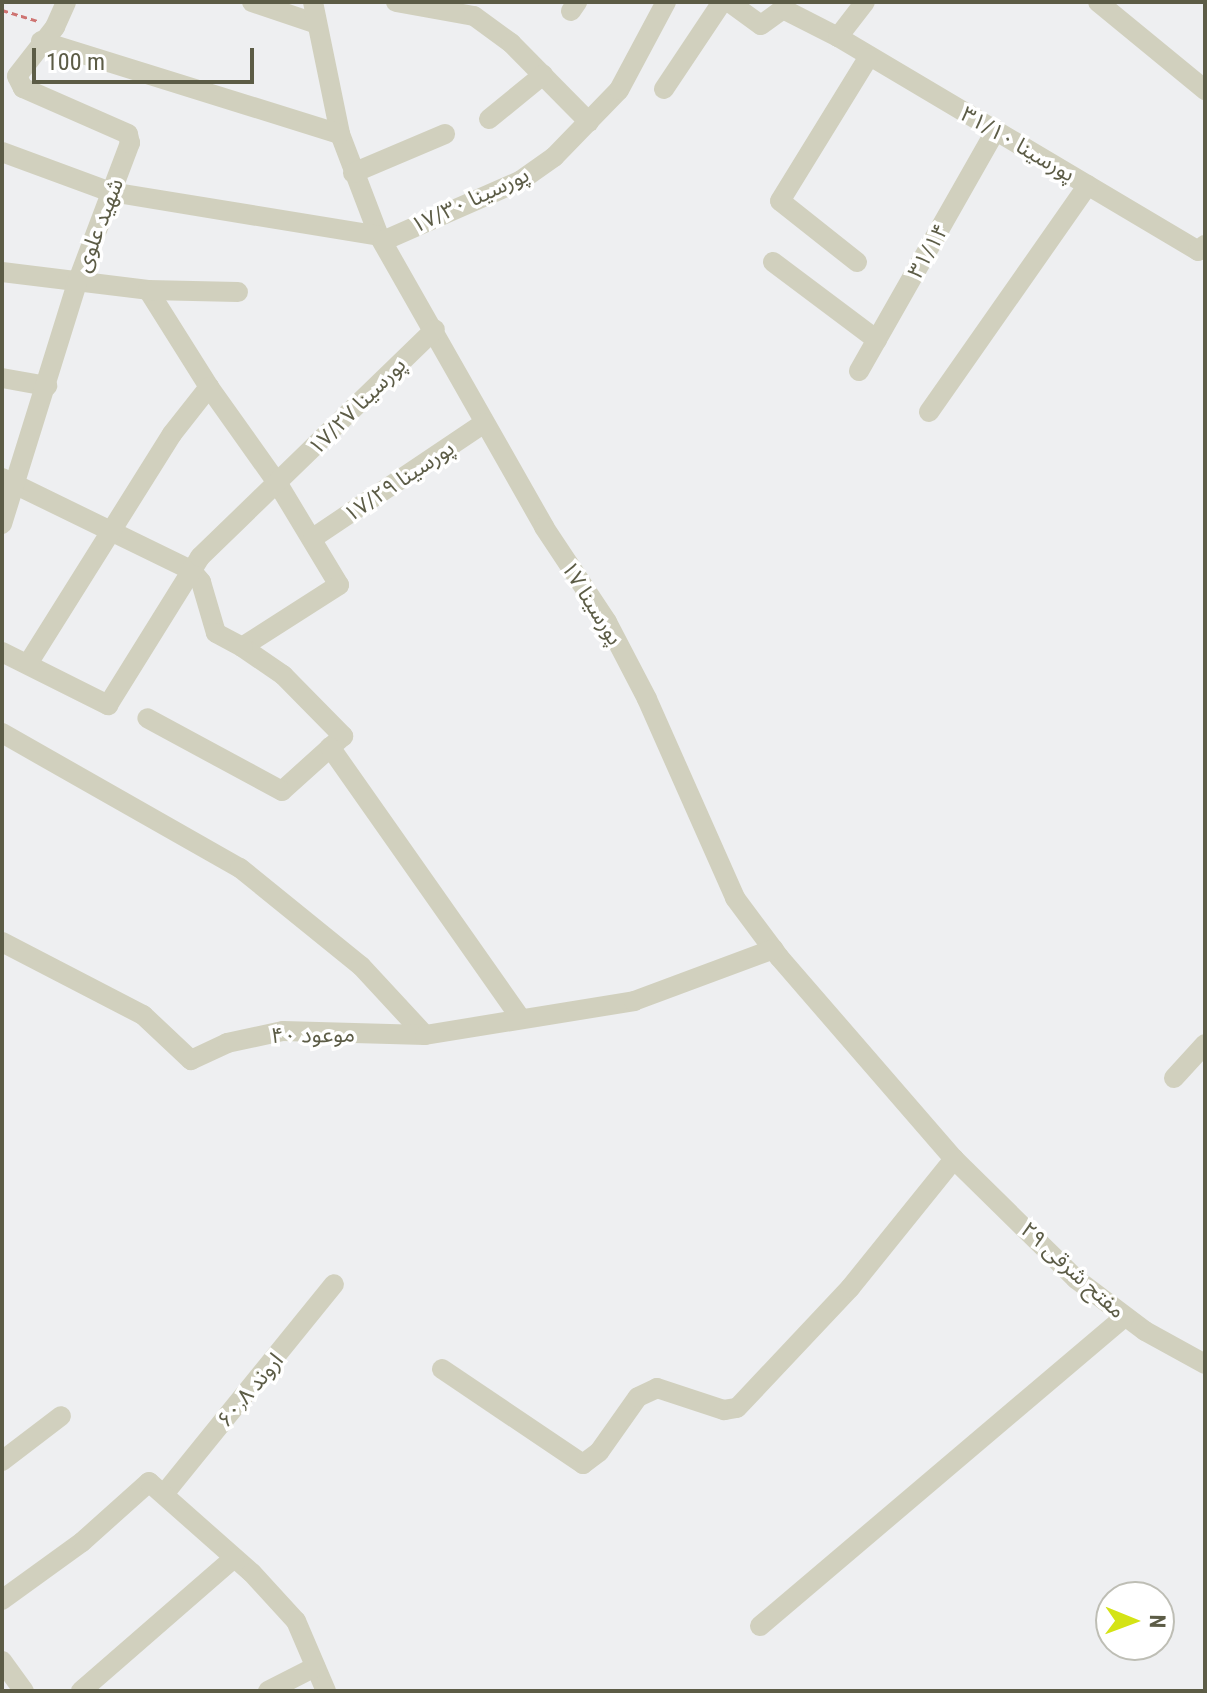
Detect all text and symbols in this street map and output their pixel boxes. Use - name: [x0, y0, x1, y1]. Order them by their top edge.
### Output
- scale bar: [36, 32, 258, 82]
- text: 100 m: [46, 48, 105, 76]
- street label: پورسینا ۳۱/۱۰: [956, 101, 1080, 187]
- street label: پورسینا ۱۷/۳۰: [407, 161, 533, 239]
- street label: شهید علوی: [69, 174, 129, 276]
- street label: ۳۱/۱۴: [902, 219, 954, 283]
- street label: پورسینا ۱۷/۲۷: [303, 352, 411, 460]
- street label: پورسینا ۱۷/۲۹: [339, 434, 459, 528]
- street label: پورسینا ۱۷: [556, 556, 628, 650]
- street label: موعود ۴۰: [271, 1021, 355, 1049]
- street label: مفتح شرقی ۲۹: [1015, 1216, 1131, 1324]
- street label: اروند ۶۰٫۸: [211, 1347, 289, 1433]
- north arrow: [1095, 1581, 1175, 1661]
- text: N: [1145, 1614, 1170, 1628]

